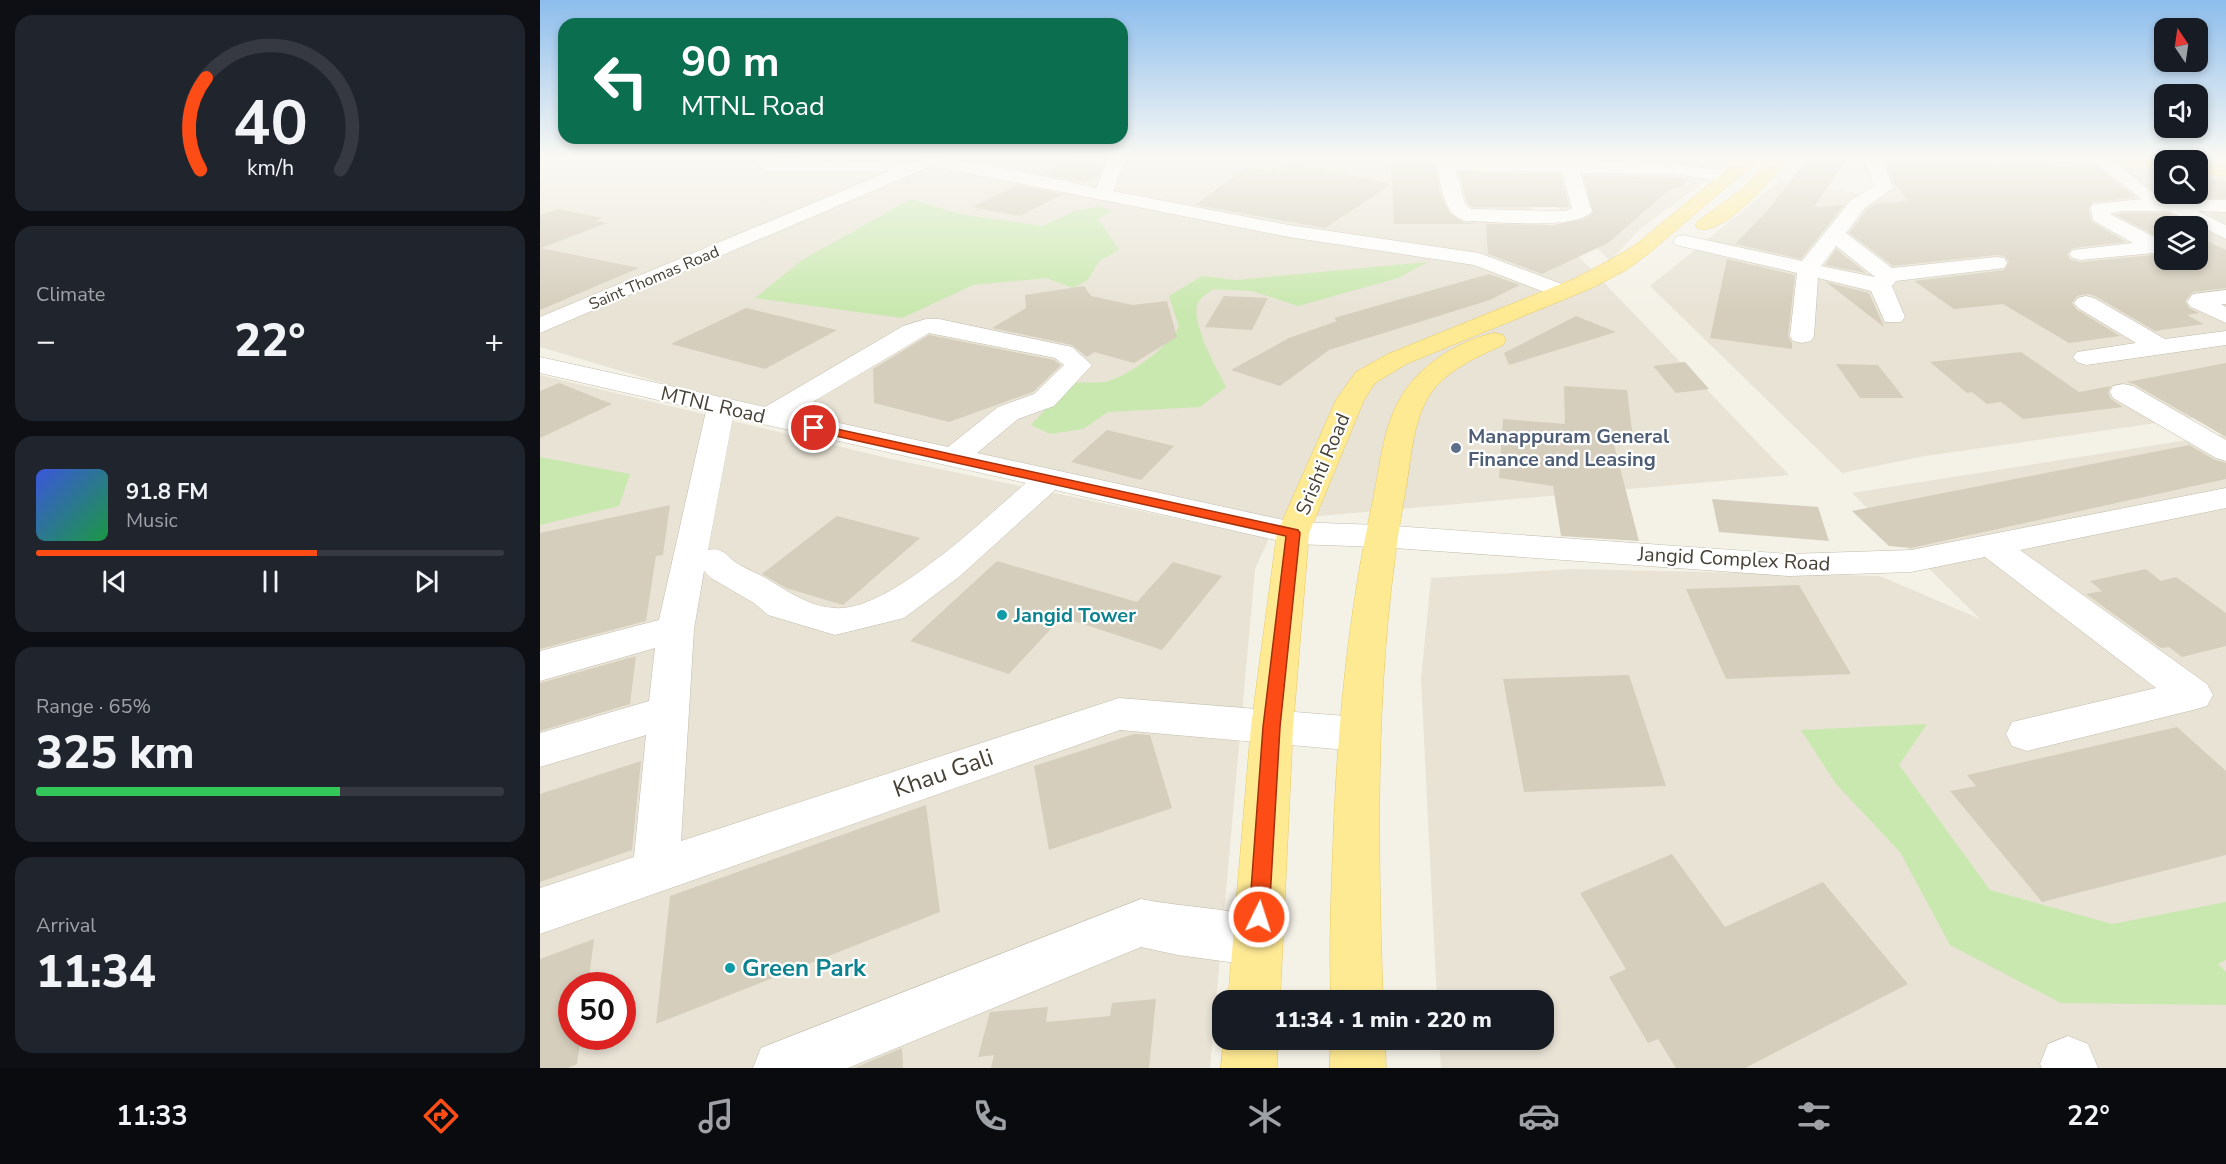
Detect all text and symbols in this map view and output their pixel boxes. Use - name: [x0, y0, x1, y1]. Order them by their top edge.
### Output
- north arrow: [2154, 18, 2208, 72]
- map controls: [2154, 18, 2208, 270]
- text: 90 m: [681, 34, 780, 91]
- icon: left: [582, 42, 660, 120]
- text: 40: [233, 81, 307, 166]
- button: sound: [2154, 84, 2208, 138]
- text: MTNL Road: [681, 88, 825, 125]
- button: search: [2154, 150, 2208, 204]
- text: km/h: [246, 153, 294, 183]
- button: layers: [2154, 216, 2208, 270]
- street label: Saint Thomas Road: [585, 241, 723, 315]
- text: Climate: [36, 281, 105, 308]
- text: 22°: [234, 311, 306, 372]
- text: −: [36, 319, 56, 364]
- text: +: [484, 319, 504, 364]
- street label: MTNL Road: [658, 380, 768, 430]
- pin: [788, 402, 839, 453]
- street label: Srishti Road: [1289, 409, 1357, 519]
- icon: arrive: [797, 411, 830, 444]
- place label: Manappuram General Finance and Leasing: [1468, 423, 1670, 473]
- marker: Manappuram General Finance and Leasing: [1449, 441, 1463, 455]
- text: 91.8 FM: [126, 477, 208, 507]
- text: Music: [126, 507, 178, 534]
- street label: Jangid Complex Road: [1636, 540, 1831, 578]
- icon: previous: [98, 565, 131, 598]
- icon: pause: [254, 565, 287, 598]
- icon: next: [410, 565, 443, 598]
- place label: Jangid Tower: [1013, 602, 1136, 629]
- marker: Jangid Tower: [995, 608, 1009, 622]
- text: Range · 65%: [36, 693, 151, 720]
- text: 325 km: [36, 723, 195, 784]
- street label: Khau Gali: [889, 741, 997, 805]
- position arrow: [1227, 885, 1291, 949]
- text: Arrival: [36, 912, 96, 939]
- text: 11:34: [36, 942, 156, 1003]
- place label: Green Park: [742, 952, 867, 984]
- marker: Green Park: [723, 961, 737, 975]
- speed limit sign: 50: [558, 972, 636, 1050]
- text: 11:34 · 1 min · 220 m: [1274, 1005, 1492, 1035]
- icon: directions: [420, 1095, 462, 1137]
- icon: music: [695, 1095, 737, 1137]
- icon: phone: [969, 1095, 1011, 1137]
- icon: climate: [1244, 1095, 1286, 1137]
- icon: car: [1518, 1095, 1560, 1137]
- icon: filters: [1793, 1095, 1835, 1137]
- text: 11:33: [116, 1098, 188, 1135]
- text: 22°: [2067, 1098, 2110, 1135]

